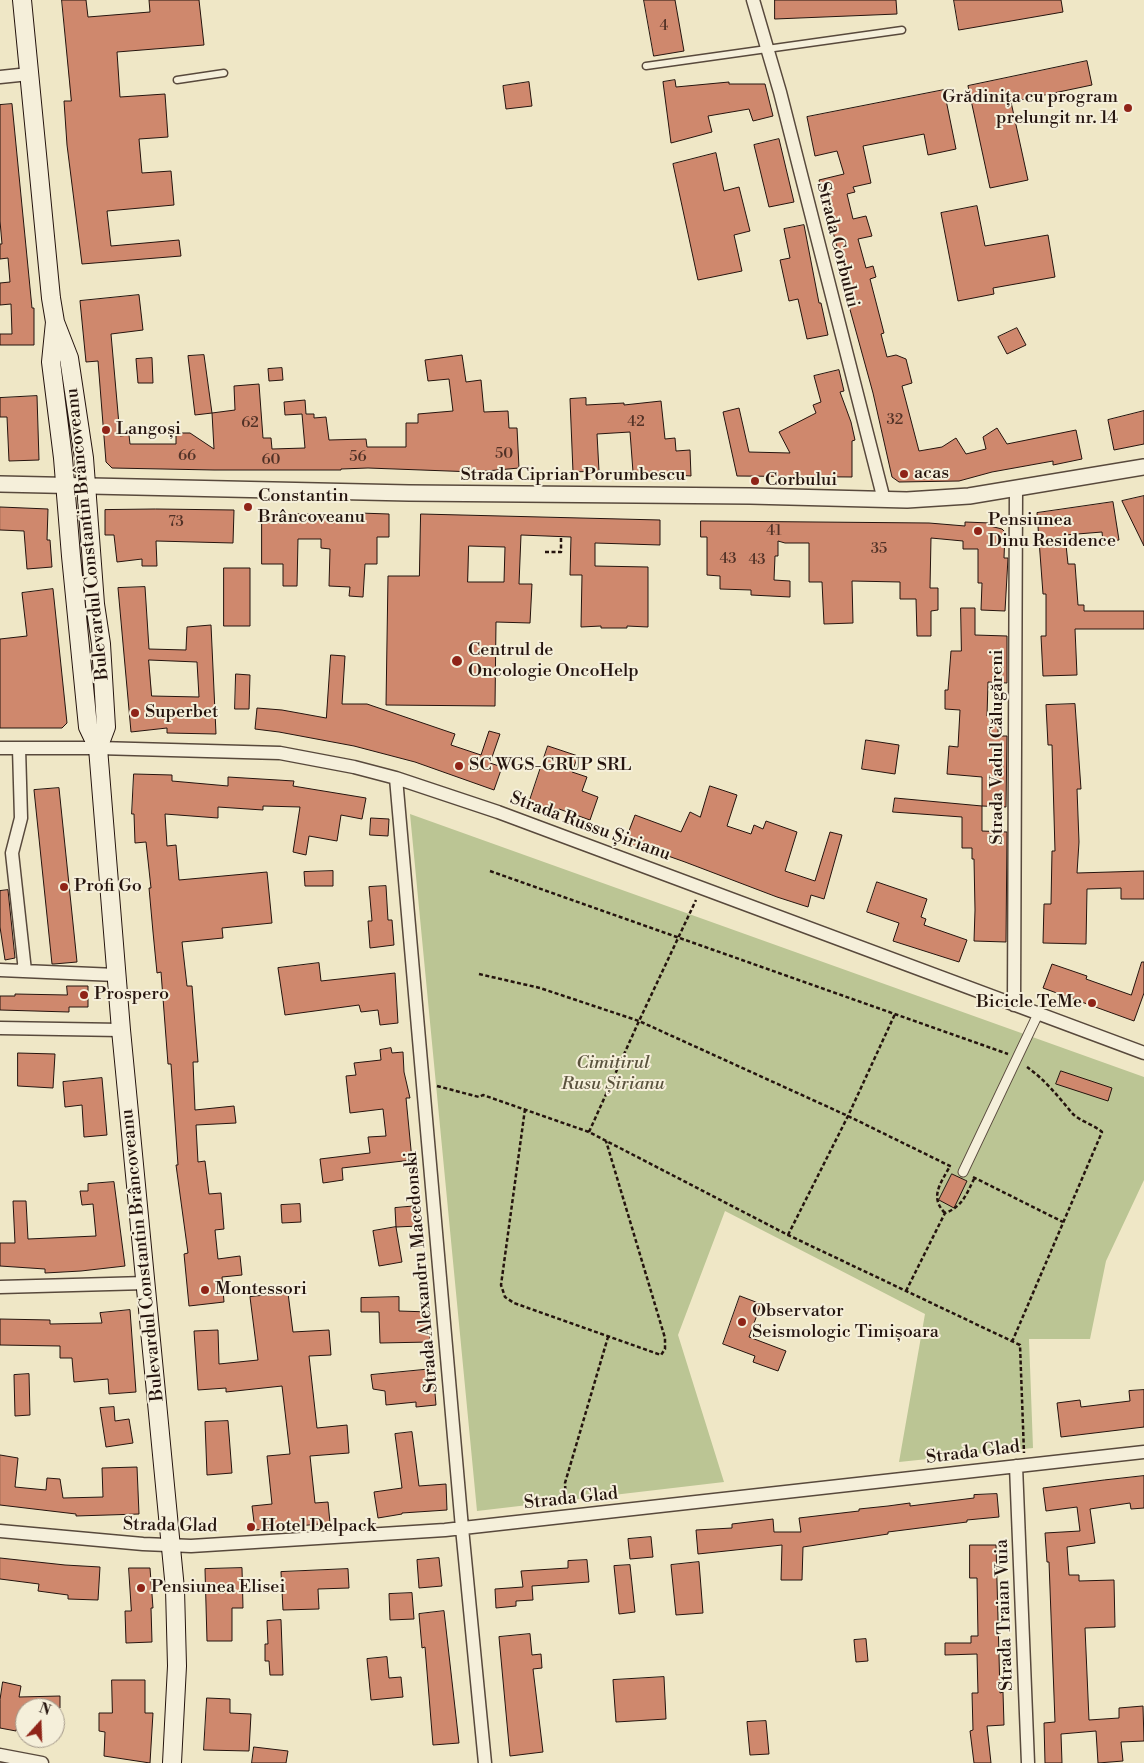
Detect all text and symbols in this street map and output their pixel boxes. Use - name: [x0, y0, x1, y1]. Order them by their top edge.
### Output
- house number: 4: [660, 17, 668, 35]
- place label: Grădinița cu program prelungit nr. 14: [942, 87, 1118, 130]
- marker: Grădinița cu program prelungit nr. 14: [1122, 102, 1134, 114]
- street label: Strada Corbului: [811, 180, 863, 310]
- street label: Bulevardul Constantin Brâncoveanu: [62, 387, 114, 681]
- house number: 32: [887, 411, 903, 429]
- house number: 42: [627, 413, 645, 431]
- house number: 62: [241, 414, 259, 432]
- place label: Langoși: [116, 419, 181, 441]
- marker: Langoși: [100, 424, 112, 436]
- house number: 50: [495, 445, 513, 463]
- house number: 66: [178, 447, 196, 465]
- house number: 56: [349, 448, 367, 466]
- house number: 60: [261, 451, 281, 469]
- place label: acas: [914, 463, 949, 485]
- street label: Strada Ciprian Porumbescu: [461, 465, 685, 487]
- marker: acas: [898, 468, 910, 480]
- place label: Corbului: [765, 470, 837, 492]
- marker: Corbului: [749, 475, 761, 487]
- place label: Constantin Brâncoveanu: [258, 486, 365, 528]
- marker: Constantin Brâncoveanu: [242, 501, 254, 513]
- place label: Pensiunea Dinu Residence: [988, 510, 1116, 552]
- house number: 73: [168, 513, 184, 531]
- house number: 41: [766, 522, 782, 540]
- marker: Pensiunea Dinu Residence: [972, 525, 984, 537]
- house number: 35: [871, 540, 887, 558]
- house number: 43: [719, 550, 737, 568]
- house number: 43: [748, 551, 766, 569]
- place label: Centrul de Oncologie OncoHelp: [468, 640, 639, 682]
- street label: Strada Vadul Călugăreni: [987, 649, 1009, 845]
- marker: Centrul de Oncologie OncoHelp: [450, 654, 464, 668]
- place label: Superbet: [145, 702, 218, 724]
- marker: Superbet: [129, 707, 141, 719]
- place label: SC WGS-GRUP SRL: [469, 755, 631, 777]
- marker: SC WGS-GRUP SRL: [453, 760, 465, 772]
- street label: Strada Russu Șirianu: [507, 788, 673, 866]
- place label: Profi Go: [74, 876, 142, 898]
- marker: Profi Go: [58, 881, 70, 893]
- place label: Prospero: [94, 984, 169, 1006]
- marker: Prospero: [78, 989, 90, 1001]
- place label: Bicicle TeMe: [976, 992, 1082, 1014]
- marker: Bicicle TeMe: [1086, 997, 1098, 1009]
- park label: Cimitirul Rusu Șirianu: [561, 1053, 665, 1096]
- street label: Bulevardul Constantin Brâncoveanu: [117, 1108, 169, 1402]
- street label: Strada Alexandru Macedonski: [401, 1150, 443, 1394]
- place label: Montessori: [215, 1279, 307, 1301]
- marker: Montessori: [199, 1284, 211, 1296]
- place label: Observator Seismologic Timișoara: [752, 1301, 939, 1344]
- marker: Observator Seismologic Timișoara: [736, 1316, 748, 1328]
- street label: Strada Glad: [925, 1437, 1021, 1469]
- street label: Strada Glad: [523, 1483, 619, 1515]
- street label: Strada Glad: [123, 1514, 217, 1538]
- place label: Hotel Delpack: [261, 1516, 376, 1538]
- marker: Hotel Delpack: [245, 1521, 257, 1533]
- street label: Strada Traian Vuia: [992, 1539, 1018, 1691]
- place label: Pensiunea Elisei: [151, 1577, 285, 1599]
- marker: Pensiunea Elisei: [135, 1582, 147, 1594]
- north arrow: [15, 1698, 65, 1748]
- text: N: [36, 1699, 53, 1720]

